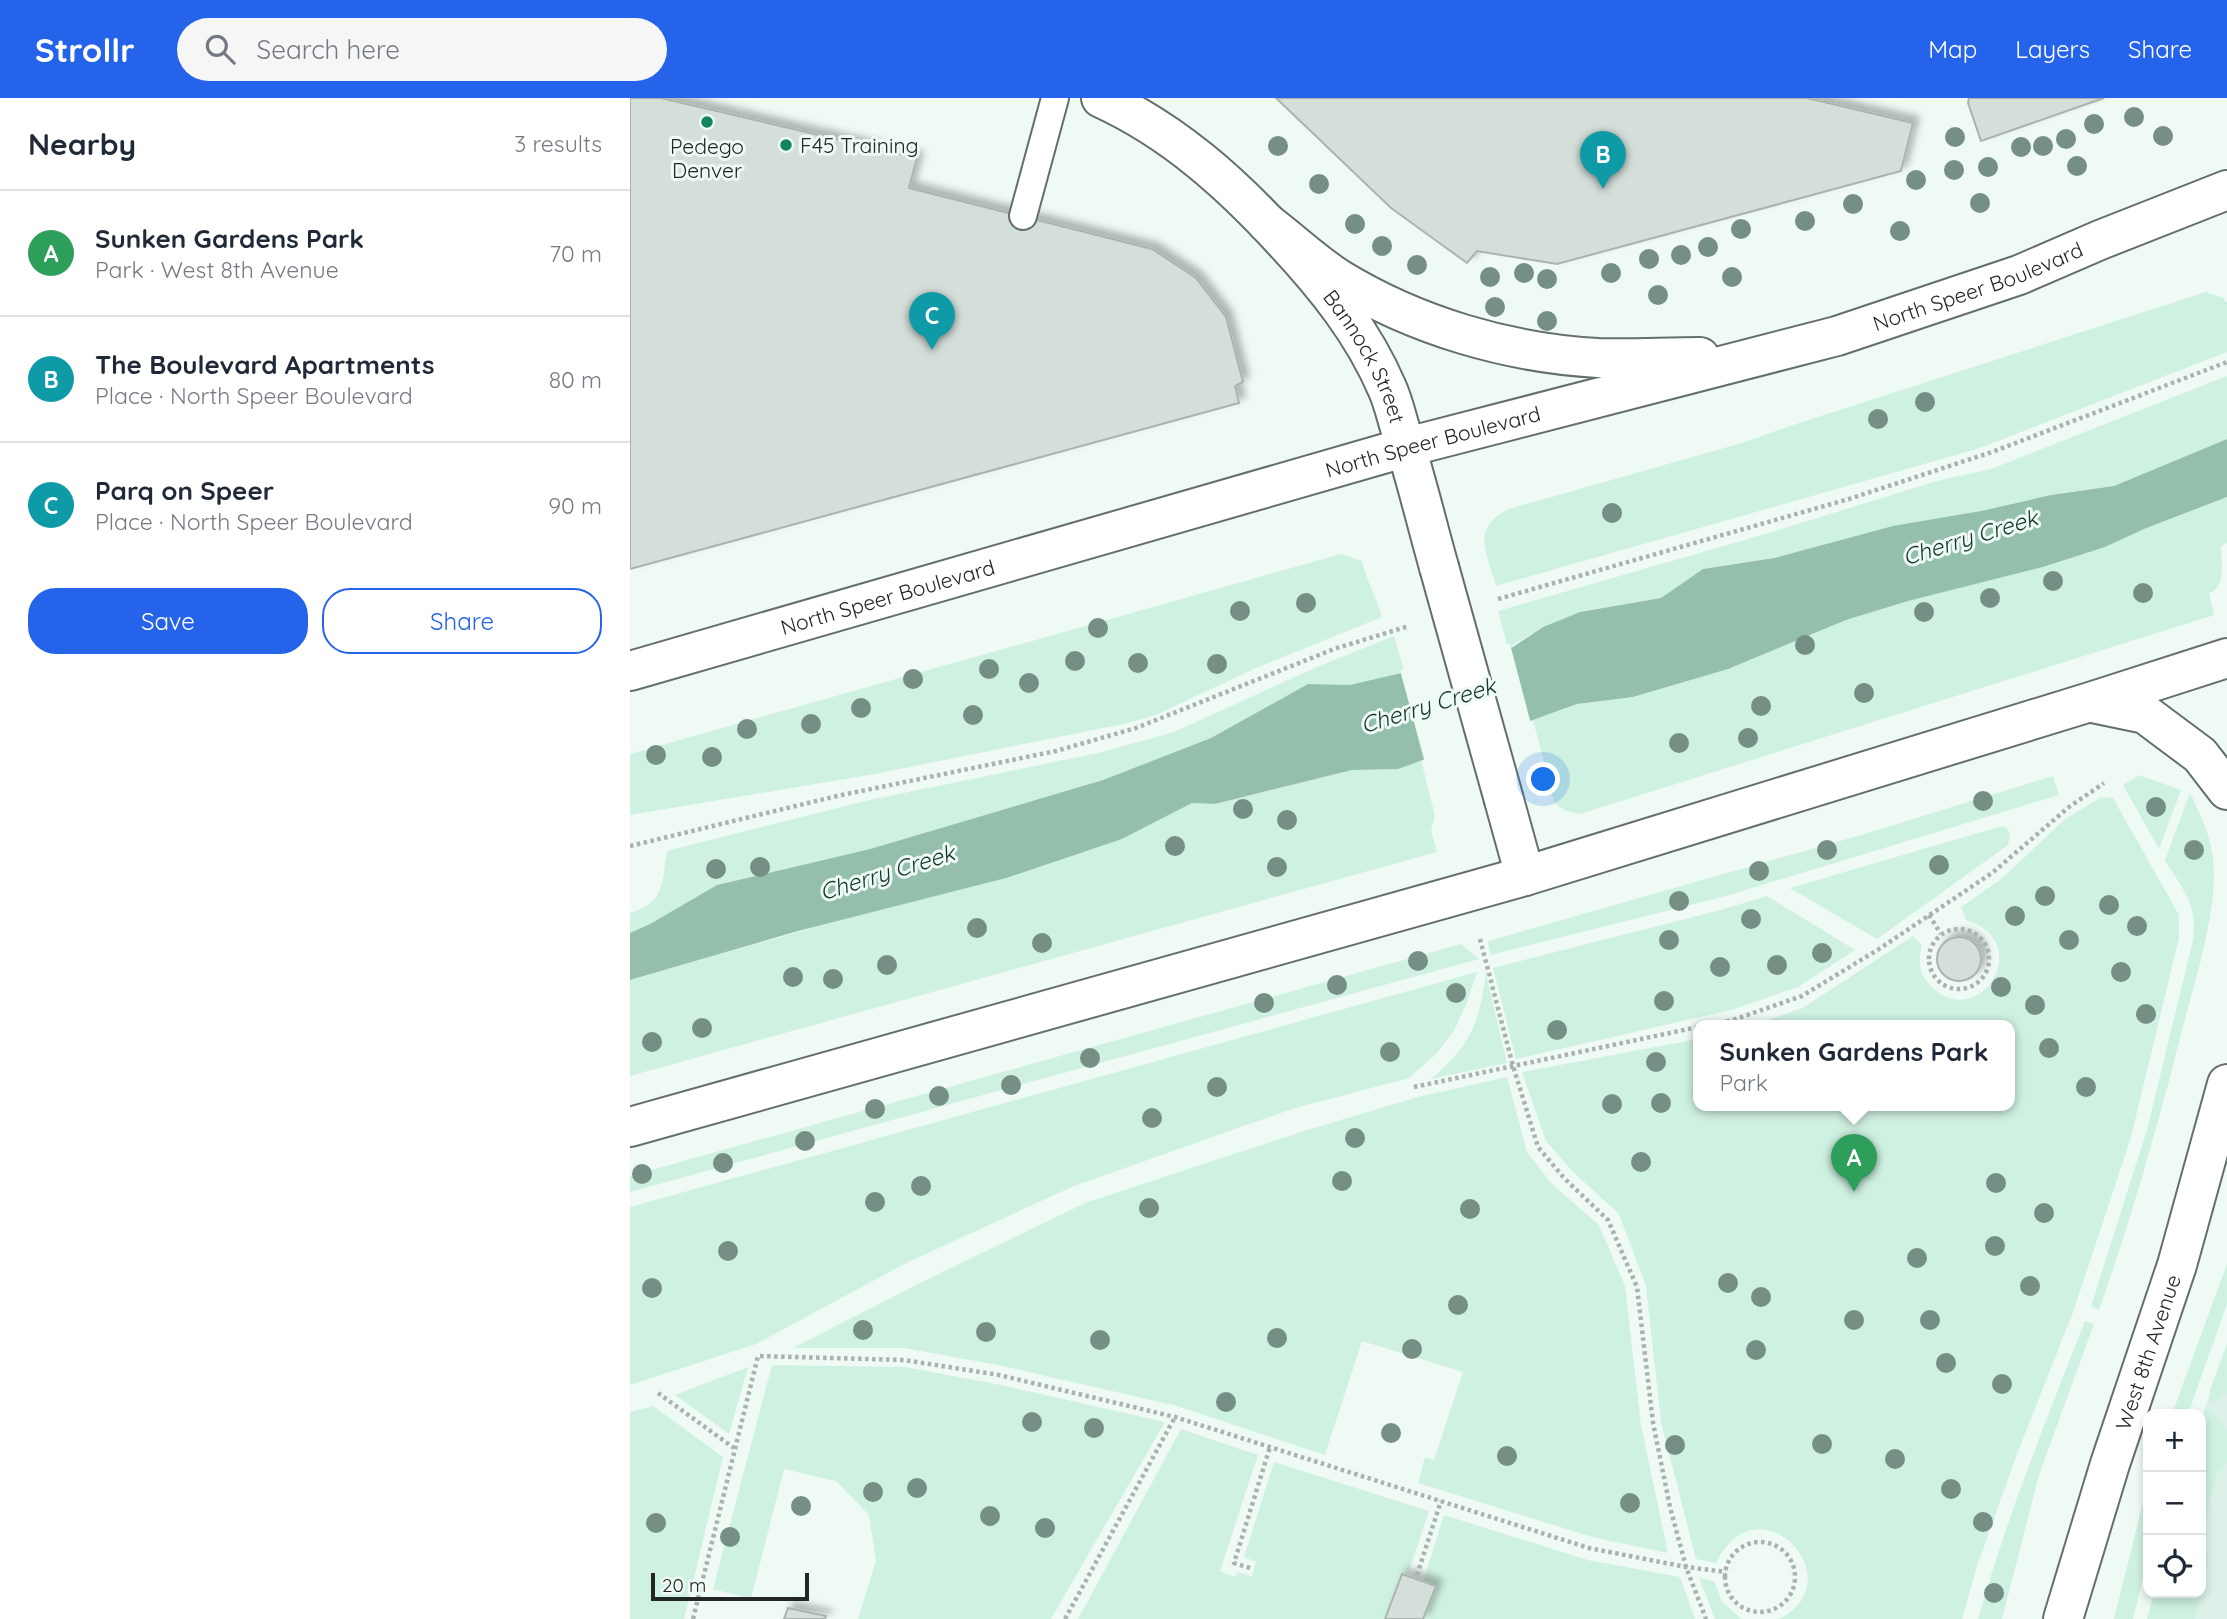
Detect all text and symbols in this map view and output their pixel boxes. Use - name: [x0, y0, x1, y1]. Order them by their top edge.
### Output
- search box: [177, 18, 667, 81]
- text: Strollr: [35, 29, 135, 70]
- icon: search: [201, 30, 239, 68]
- text: Search here: [257, 33, 400, 66]
- text: Map: [1928, 34, 1977, 64]
- text: Layers: [2015, 34, 2090, 64]
- text: Share: [2128, 34, 2192, 64]
- marker: Pedego Denver: [699, 114, 715, 130]
- text: Nearby: [28, 125, 136, 163]
- text: 3 results: [514, 129, 602, 158]
- pin: B: [1580, 131, 1626, 189]
- place label: F45 Training: [800, 132, 919, 158]
- place label: Pedego Denver: [670, 133, 744, 183]
- marker: F45 Training: [778, 137, 794, 153]
- text: Sunken Gardens Park: [95, 222, 364, 255]
- street label: North Speer Boulevard: [1869, 236, 2087, 336]
- text: A: [44, 239, 58, 268]
- text: 70 m: [549, 239, 602, 268]
- text: Park · West 8th Avenue: [95, 255, 339, 284]
- street label: Bannock Street: [1318, 284, 1411, 426]
- pin: C: [909, 292, 955, 350]
- text: The Boulevard Apartments: [95, 348, 434, 381]
- text: B: [43, 365, 59, 394]
- text: 80 m: [549, 365, 602, 394]
- text: Place · North Speer Boulevard: [95, 381, 413, 410]
- street label: North Speer Boulevard: [1322, 400, 1543, 483]
- text: Parq on Speer: [95, 474, 274, 507]
- text: C: [44, 491, 58, 520]
- text: 90 m: [548, 491, 602, 520]
- water label: Cherry Creek: [1899, 502, 2043, 571]
- text: Place · North Speer Boulevard: [95, 507, 413, 536]
- street label: North Speer Boulevard: [777, 554, 998, 640]
- button: Save: [28, 588, 308, 654]
- button: Share: [322, 588, 602, 654]
- water label: Cherry Creek: [1357, 670, 1501, 739]
- your location: [1526, 762, 1560, 796]
- water label: Cherry Creek: [816, 837, 960, 906]
- popup: [1693, 1020, 2015, 1111]
- text: Sunken Gardens Park: [1719, 1035, 1989, 1068]
- text: Park: [1719, 1068, 1768, 1097]
- pin: A: [1831, 1134, 1877, 1192]
- street label: West 8th Avenue: [2109, 1271, 2186, 1433]
- map controls: [2143, 1409, 2206, 1598]
- button: +: [2143, 1409, 2206, 1472]
- button: −: [2143, 1472, 2206, 1535]
- button: locate: [2143, 1535, 2206, 1598]
- scale bar: [651, 1570, 808, 1602]
- text: 20 m: [662, 1573, 706, 1597]

